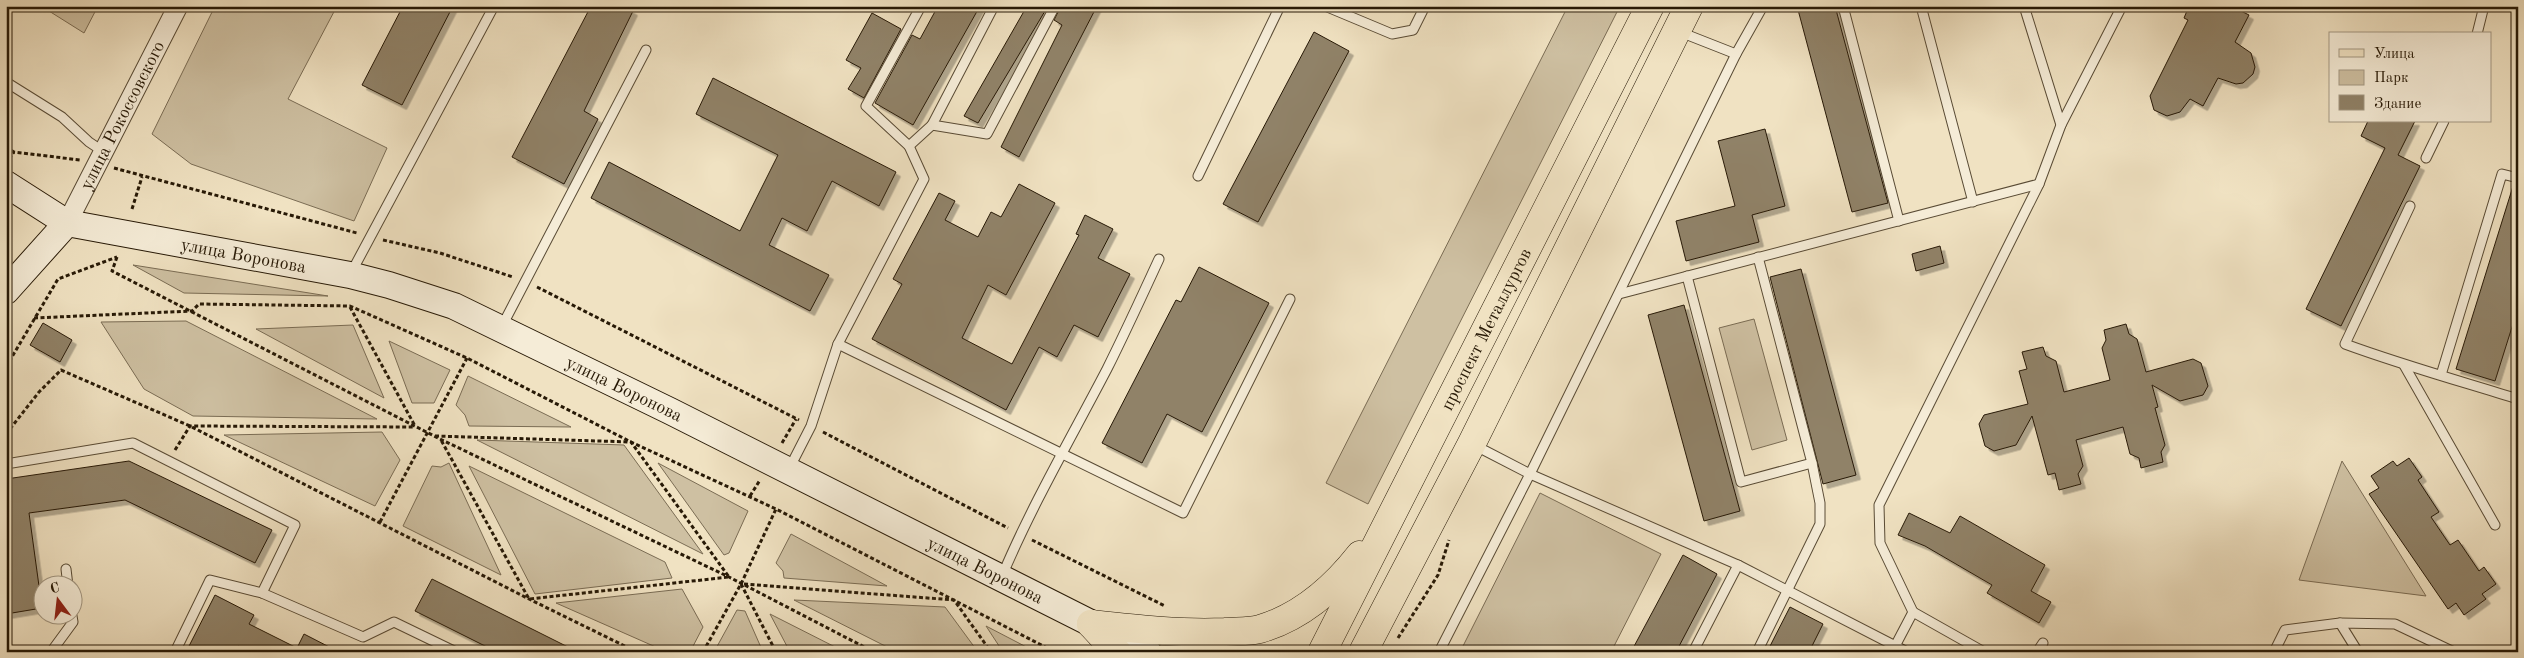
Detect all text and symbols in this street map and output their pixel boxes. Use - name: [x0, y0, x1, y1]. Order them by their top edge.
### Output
- legend: [2329, 32, 2492, 122]
- street label: улица Рокоссовского: [78, 38, 168, 193]
- text: Улица: [2374, 47, 2415, 62]
- text: Парк: [2374, 71, 2409, 86]
- text: Здание: [2374, 97, 2421, 112]
- street label: улица Воронова: [179, 236, 308, 277]
- street label: проспект Металлургов: [1438, 246, 1535, 414]
- street label: улица Воронова: [563, 354, 685, 426]
- street label: улица Воронова: [924, 534, 1046, 608]
- north arrow: [32, 576, 82, 626]
- text: С: [49, 580, 61, 596]

